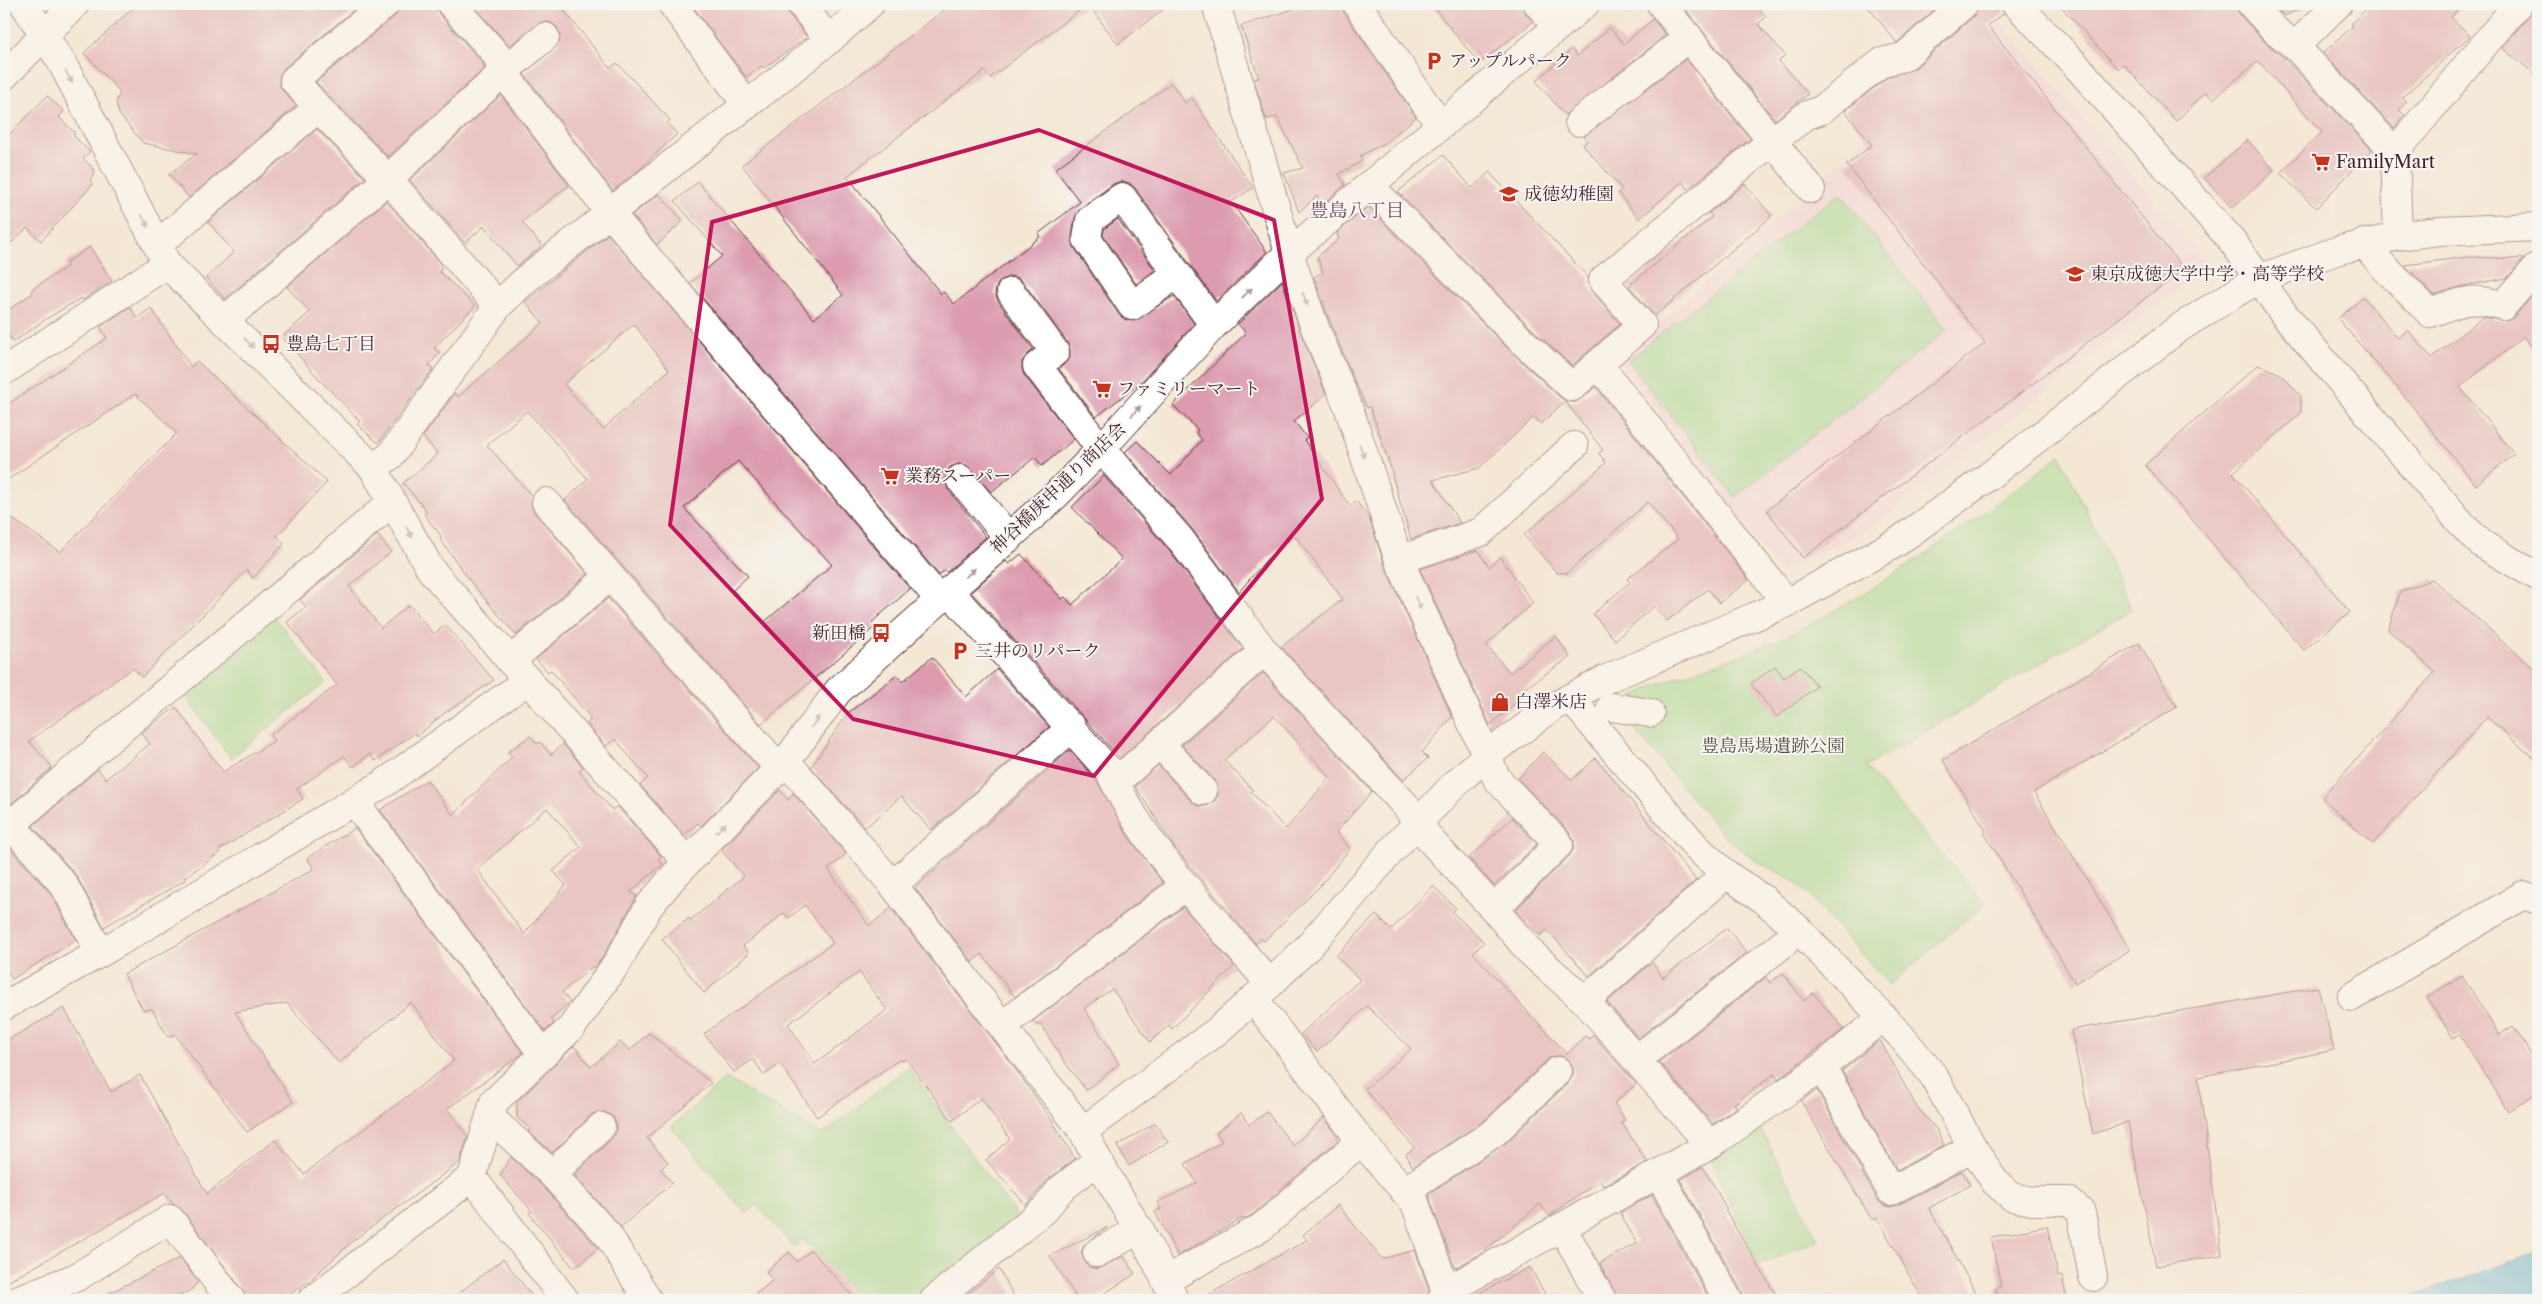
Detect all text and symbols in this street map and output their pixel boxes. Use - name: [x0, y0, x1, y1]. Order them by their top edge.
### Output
- parking icon: アップルパーク: [1423, 50, 1445, 72]
- place label: アップルパーク: [1449, 50, 1572, 72]
- one-way arrow: [65, 70, 74, 83]
- supermarket icon: FamilyMart: [2310, 151, 2332, 173]
- place label: FamilyMart: [2336, 151, 2436, 173]
- school or university icon: 成徳幼稚園: [1498, 183, 1520, 205]
- place label: 成徳幼稚園: [1524, 183, 1614, 205]
- district label: 豊島八丁目: [1309, 199, 1405, 222]
- one-way arrow: [141, 214, 149, 228]
- school or university icon: 東京成徳大学中学・高等学校: [2064, 263, 2086, 285]
- place label: 東京成徳大学中学・高等学校: [2090, 263, 2324, 285]
- one-way arrow: [1241, 287, 1253, 299]
- one-way arrow: [1301, 292, 1309, 307]
- bus stop icon: 豊島七丁目: [260, 333, 282, 355]
- place label: 豊島七丁目: [286, 333, 376, 355]
- one-way arrow: [243, 337, 255, 349]
- supermarket icon: ファミリーマート: [1091, 378, 1113, 400]
- place label: ファミリーマート: [1117, 378, 1261, 400]
- one-way arrow: [1130, 405, 1142, 417]
- street label: 神谷橋庚申通り商店会: [986, 418, 1130, 558]
- one-way arrow: [1359, 444, 1367, 459]
- supermarket icon: 業務スーパー: [879, 465, 901, 487]
- place label: 業務スーパー: [905, 465, 1011, 487]
- one-way arrow: [404, 526, 413, 539]
- one-way arrow: [963, 567, 975, 579]
- one-way arrow: [1414, 596, 1422, 610]
- place label: 新田橋: [812, 622, 866, 644]
- bus stop icon: 新田橋: [870, 622, 892, 644]
- parking icon: 三井のリパーク: [949, 640, 971, 662]
- place label: 三井のリパーク: [975, 640, 1100, 662]
- shop icon: 白澤米店: [1489, 691, 1511, 713]
- place label: 白澤米店: [1515, 691, 1587, 713]
- one-way arrow: [810, 716, 821, 729]
- park label: 豊島馬場遺跡公園: [1701, 735, 1845, 757]
- one-way arrow: [715, 822, 727, 834]

